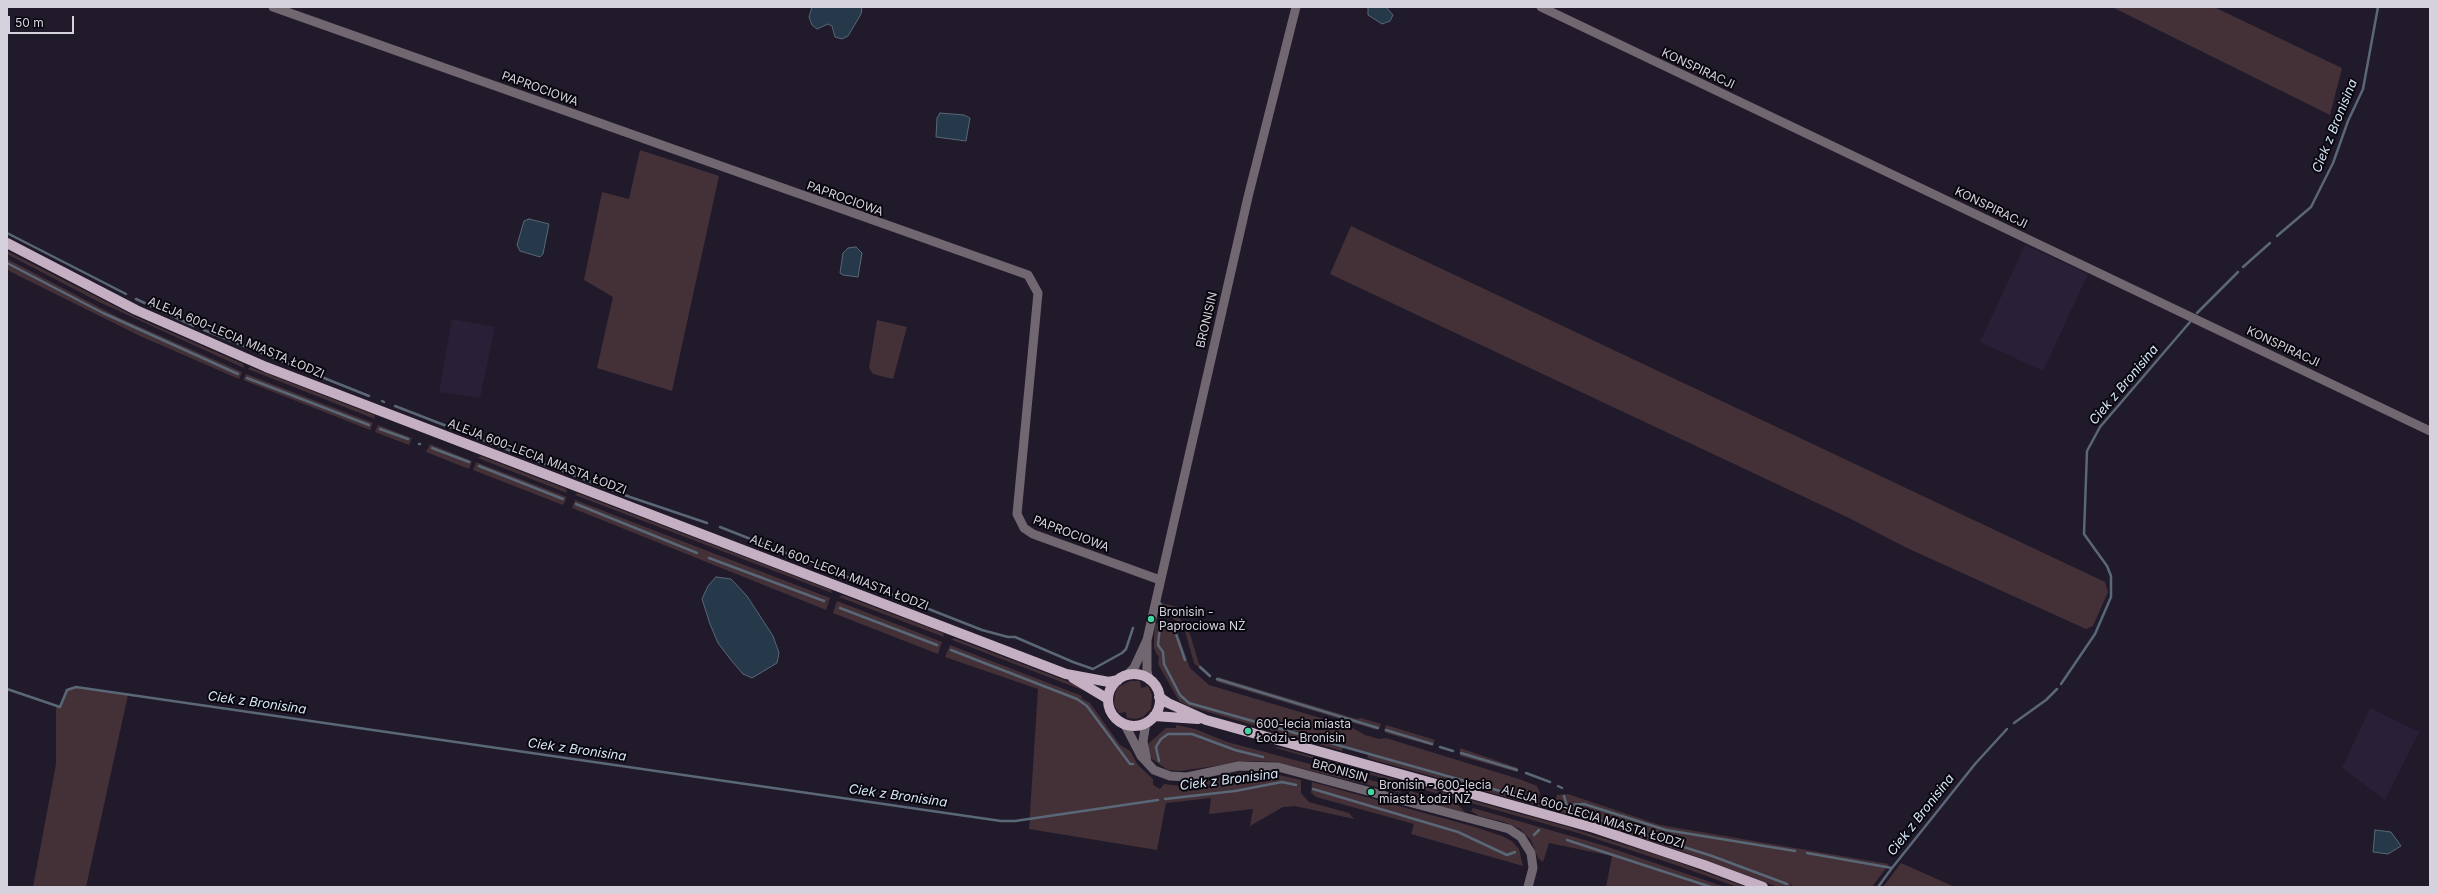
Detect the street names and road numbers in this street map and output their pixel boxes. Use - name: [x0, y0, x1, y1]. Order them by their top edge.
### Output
- street label: KONSPIRACJI: [1659, 46, 1737, 92]
- street label: PAPROCIOWA: [500, 69, 580, 109]
- street label: PAPROCIOWA: [805, 179, 885, 219]
- street label: KONSPIRACJI: [1952, 184, 2030, 232]
- street label: BRONISIN: [1194, 291, 1220, 349]
- street label: ALEJA 600-LECIA MIASTA ŁODZI: [146, 294, 326, 382]
- street label: KONSPIRACJI: [2244, 324, 2322, 370]
- street label: ALEJA 600-LECIA MIASTA ŁODZI: [446, 416, 628, 498]
- street label: PAPROCIOWA: [1031, 513, 1111, 555]
- street label: ALEJA 600-LECIA MIASTA ŁODZI: [748, 532, 930, 614]
- street label: BRONISIN: [1311, 757, 1369, 785]
- street label: ALEJA 600-LECIA MIASTA ŁODZI: [1500, 782, 1686, 852]

